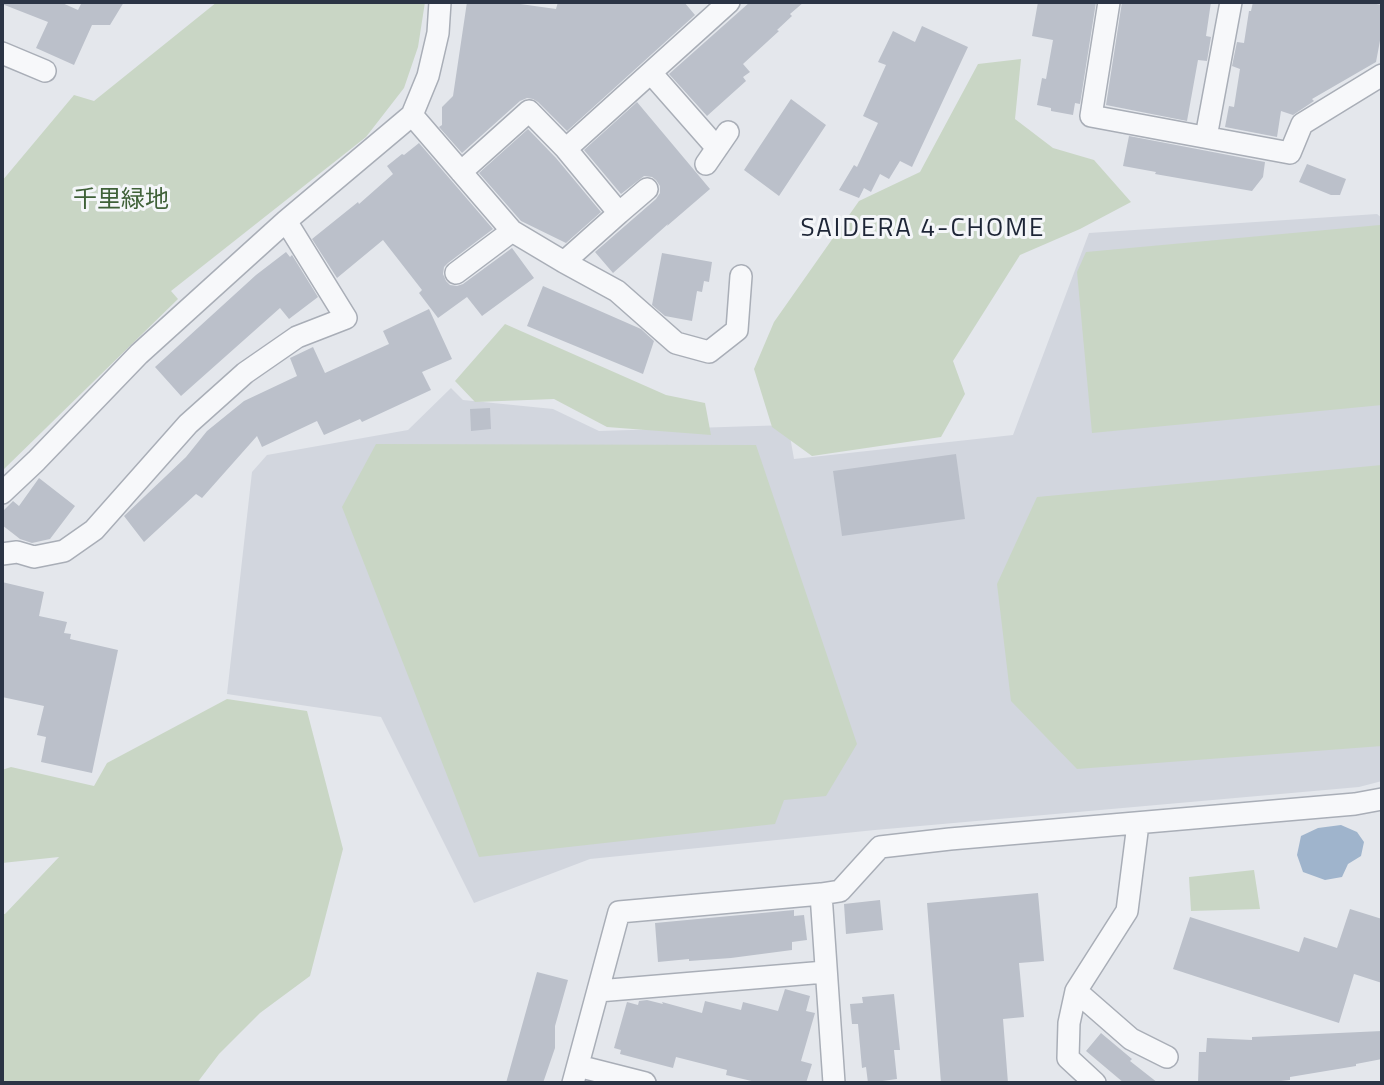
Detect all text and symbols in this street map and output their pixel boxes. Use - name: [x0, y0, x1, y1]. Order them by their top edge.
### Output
- park label: 千里緑地: [73, 187, 169, 215]
- district label: SAIDERA 4-CHOME: [802, 214, 1044, 246]

